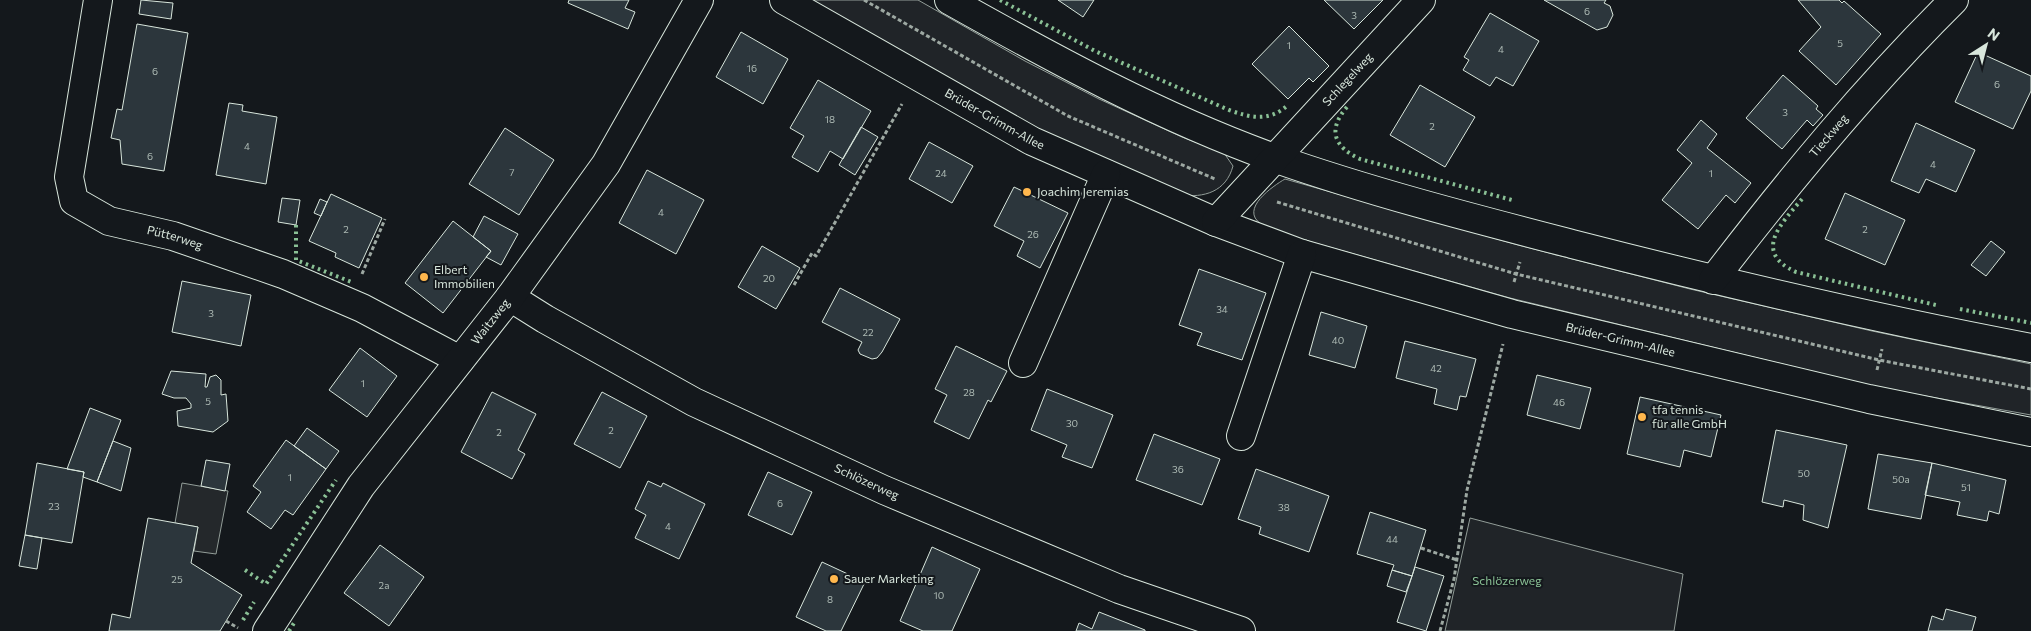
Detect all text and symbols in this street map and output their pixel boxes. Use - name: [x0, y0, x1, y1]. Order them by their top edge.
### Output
- house number: 6: [1584, 5, 1590, 17]
- house number: 3: [1351, 9, 1357, 21]
- north arrow: [1961, 20, 2011, 70]
- text: N: [1985, 24, 2003, 44]
- house number: 5: [1837, 37, 1843, 49]
- house number: 1: [1287, 39, 1291, 51]
- house number: 4: [1498, 43, 1504, 55]
- street label: Schlegelweg: [1319, 49, 1375, 108]
- house number: 16: [747, 62, 757, 74]
- house number: 6: [152, 65, 158, 77]
- house number: 6: [1994, 78, 2000, 90]
- street label: Brüder-Grimm-Allee: [943, 85, 1047, 152]
- house number: 3: [1782, 106, 1788, 118]
- street label: Tieckweg: [1806, 110, 1851, 159]
- house number: 18: [825, 113, 835, 125]
- house number: 2: [1429, 120, 1435, 132]
- house number: 4: [244, 140, 250, 152]
- house number: 6: [147, 150, 153, 162]
- house number: 4: [1930, 158, 1936, 170]
- house number: 7: [509, 166, 515, 178]
- house number: 24: [935, 167, 947, 179]
- house number: 1: [1709, 167, 1713, 179]
- place label: Joachim Jeremias: [1037, 184, 1129, 199]
- marker: Joachim Jeremias: [1021, 186, 1033, 198]
- house number: 4: [658, 206, 664, 218]
- street label: Pütterweg: [146, 222, 205, 252]
- house number: 2: [343, 223, 349, 235]
- house number: 2: [1862, 223, 1868, 235]
- house number: 26: [1027, 228, 1039, 240]
- place label: Elbert Immobilien: [434, 262, 495, 290]
- marker: Elbert Immobilien: [418, 271, 430, 283]
- house number: 20: [763, 272, 775, 284]
- street label: Waitzweg: [467, 295, 512, 347]
- house number: 34: [1216, 303, 1228, 315]
- house number: 3: [208, 307, 214, 319]
- street label: Brüder-Grimm-Allee: [1565, 319, 1677, 359]
- house number: 22: [862, 326, 874, 338]
- house number: 40: [1332, 334, 1344, 346]
- house number: 42: [1430, 362, 1442, 374]
- house number: 1: [361, 377, 365, 389]
- house number: 28: [963, 386, 975, 398]
- house number: 5: [205, 395, 211, 407]
- house number: 46: [1553, 396, 1565, 408]
- place label: tfa tennis für alle GmbH: [1652, 402, 1727, 430]
- marker: tfa tennis für alle GmbH: [1636, 411, 1648, 423]
- house number: 30: [1066, 417, 1078, 429]
- house number: 2: [608, 424, 614, 436]
- house number: 2: [496, 426, 502, 438]
- street label: Schlözerweg: [832, 460, 902, 502]
- house number: 36: [1172, 463, 1184, 475]
- house number: 50: [1798, 467, 1810, 479]
- house number: 1: [288, 471, 292, 483]
- house number: 50a: [1892, 473, 1910, 485]
- house number: 51: [1961, 481, 1971, 493]
- house number: 6: [777, 497, 783, 509]
- house number: 23: [48, 500, 60, 512]
- house number: 38: [1278, 501, 1290, 513]
- house number: 4: [665, 520, 671, 532]
- house number: 44: [1386, 533, 1398, 545]
- place label: Sauer Marketing: [844, 571, 934, 585]
- house number: 25: [171, 573, 183, 585]
- marker: Sauer Marketing: [828, 573, 840, 585]
- park label: Schlözerweg: [1472, 573, 1542, 587]
- house number: 2a: [379, 579, 389, 591]
- house number: 10: [934, 589, 944, 601]
- house number: 8: [827, 593, 833, 605]

